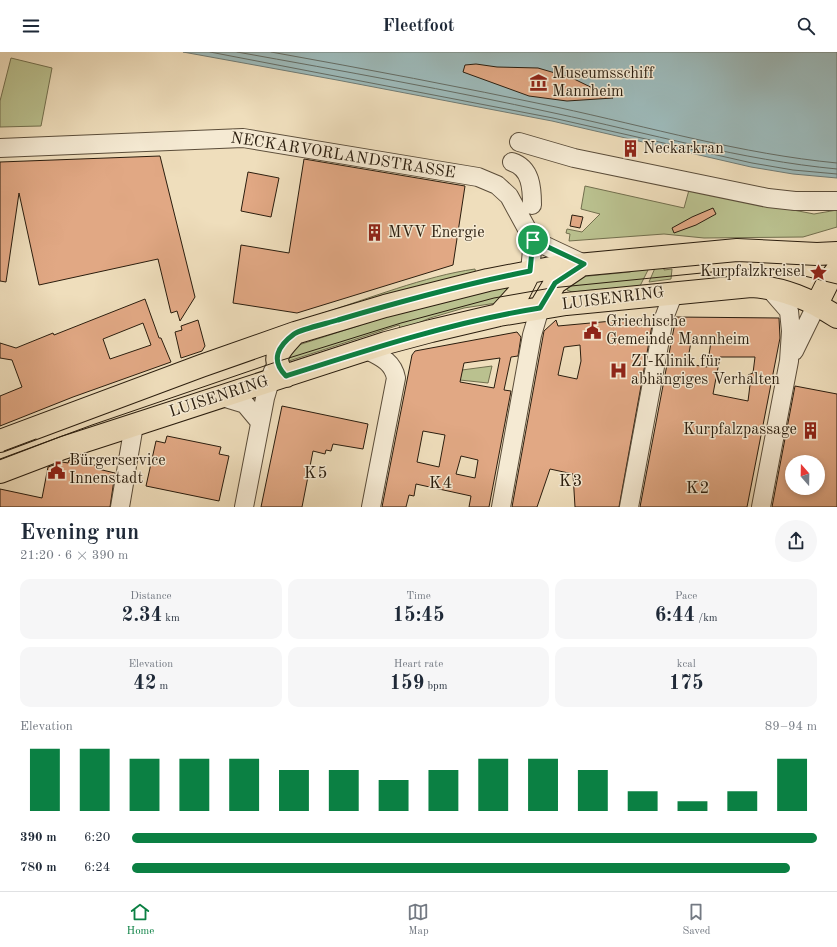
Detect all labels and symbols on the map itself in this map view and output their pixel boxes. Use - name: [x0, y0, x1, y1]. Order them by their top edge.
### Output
- place label: Museumsschiff Mannheim: [552, 66, 655, 100]
- museum icon: Museumsschiff Mannheim: [529, 73, 549, 93]
- street label: NECKARVORLANDSTRASSE: [229, 130, 457, 182]
- building icon: Neckarkran: [620, 139, 640, 159]
- place label: Neckarkran: [643, 141, 724, 157]
- building icon: MVV Energie: [365, 223, 385, 243]
- pin: [516, 223, 550, 257]
- place label: MVV Energie: [388, 225, 485, 241]
- place icon: Kurpfalzkreisel: [808, 262, 828, 282]
- place label: Kurpfalzkreisel: [700, 264, 805, 280]
- street label: LUISENRING: [561, 285, 666, 313]
- place label: Griechische Gemeinde Mannheim: [606, 314, 750, 348]
- public building icon: Griechische Gemeinde Mannheim: [583, 321, 603, 341]
- place label: ZI-Klinik für abhängiges Verhalten: [631, 354, 780, 388]
- hospital icon: ZI-Klinik für abhängiges Verhalten: [608, 361, 628, 381]
- street label: LUISENRING: [167, 373, 271, 421]
- building icon: Kurpfalzpassage: [800, 420, 820, 440]
- place label: Kurpfalzpassage: [683, 422, 797, 438]
- place label: Bürgerservice Innenstadt: [69, 453, 166, 487]
- north arrow: [785, 455, 825, 495]
- public building icon: Bürgerservice Innenstadt: [46, 460, 66, 480]
- district label: K5: [304, 465, 328, 482]
- district label: K3: [559, 473, 583, 490]
- district label: K4: [429, 475, 453, 492]
- district label: K2: [686, 480, 710, 497]

